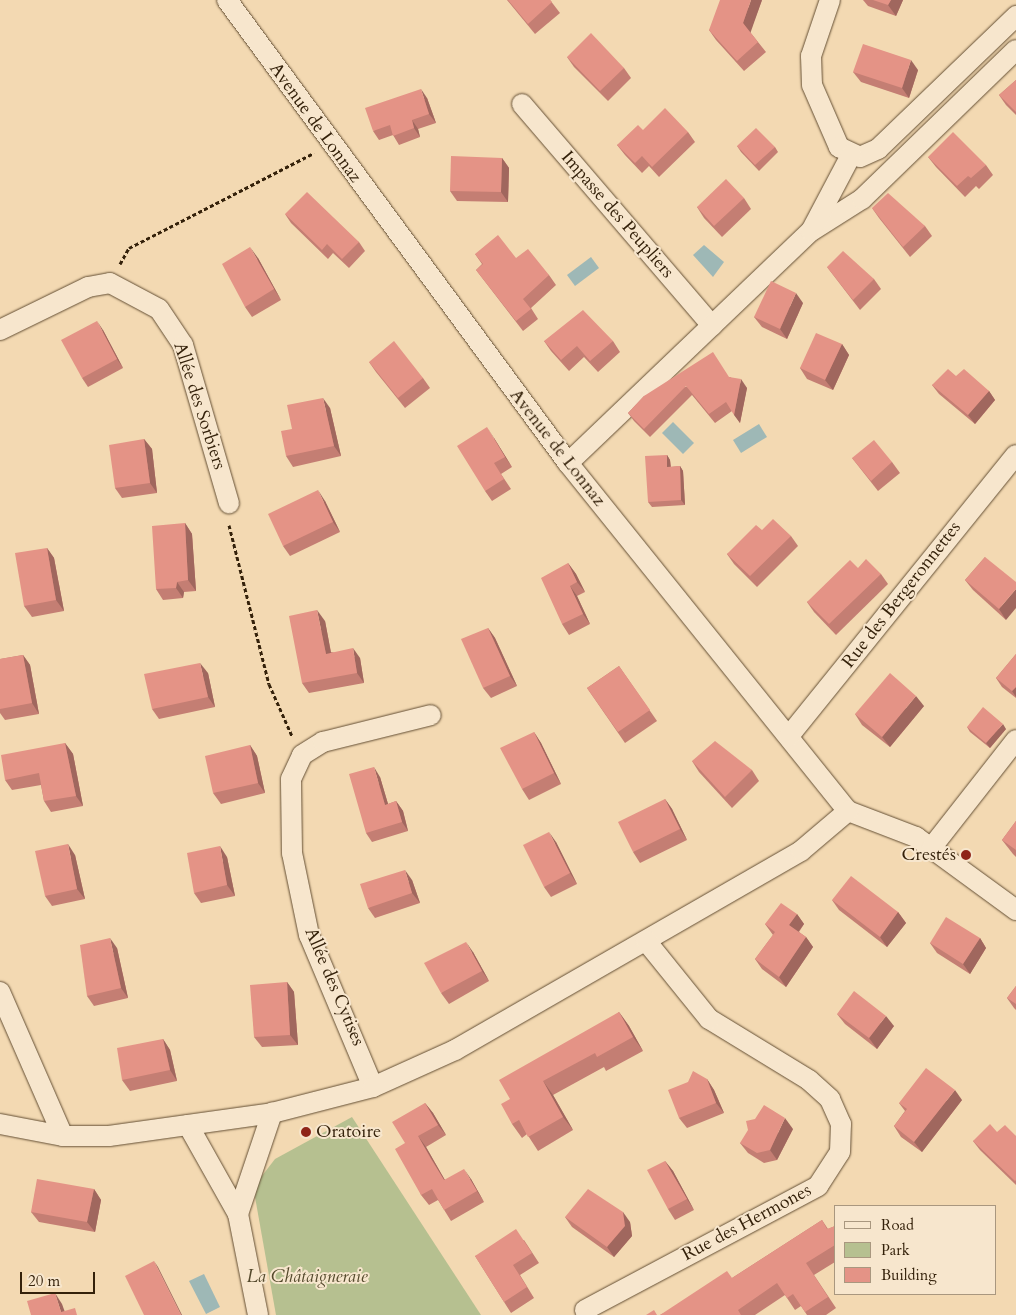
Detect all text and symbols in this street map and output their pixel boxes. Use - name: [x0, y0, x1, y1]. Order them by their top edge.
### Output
- street label: Avenue de Lonnaz: [264, 59, 366, 187]
- street label: Impasse des Peupliers: [556, 147, 678, 283]
- street label: Allée des Sorbiers: [168, 340, 230, 472]
- street label: Avenue de Lonnaz: [505, 385, 609, 511]
- street label: Rue des Bergeronnettes: [838, 518, 966, 672]
- place label: Crestés: [902, 844, 956, 866]
- marker: Crestés: [960, 849, 972, 861]
- street label: Allée des Cytises: [299, 925, 369, 1049]
- place label: Oratoire: [316, 1121, 381, 1143]
- marker: Oratoire: [300, 1126, 312, 1138]
- street label: Rue des Hermones: [679, 1180, 815, 1266]
- legend: [834, 1205, 996, 1295]
- text: Road: [881, 1215, 914, 1235]
- text: Park: [881, 1240, 910, 1260]
- scale bar: [22, 1262, 98, 1294]
- text: Building: [881, 1265, 937, 1285]
- park label: La Châtaigneraie: [246, 1266, 368, 1288]
- text: 20 m: [28, 1271, 60, 1291]

